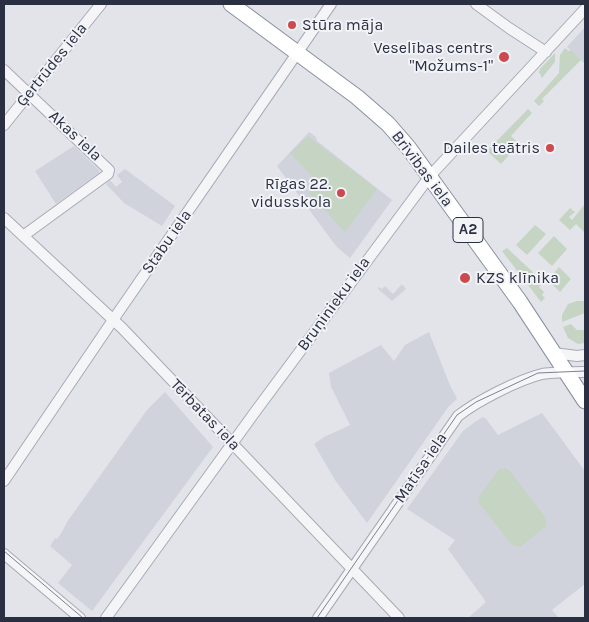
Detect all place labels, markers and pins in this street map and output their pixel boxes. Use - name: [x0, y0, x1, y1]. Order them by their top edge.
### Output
- place label: Stūra māja: [302, 15, 383, 35]
- marker: Stūra māja: [286, 19, 298, 31]
- place label: Veselības centrs "Možums-1": [374, 38, 493, 76]
- marker: Veselības centrs "Možums-1": [497, 50, 511, 64]
- place label: Dailes teātris: [443, 138, 540, 158]
- marker: Dailes teātris: [544, 142, 556, 154]
- place label: Rīgas 22. vidusskola: [251, 174, 331, 212]
- marker: Rīgas 22. vidusskola: [335, 187, 347, 199]
- place label: KZS klīnika: [476, 268, 559, 288]
- marker: KZS klīnika: [458, 271, 472, 285]

